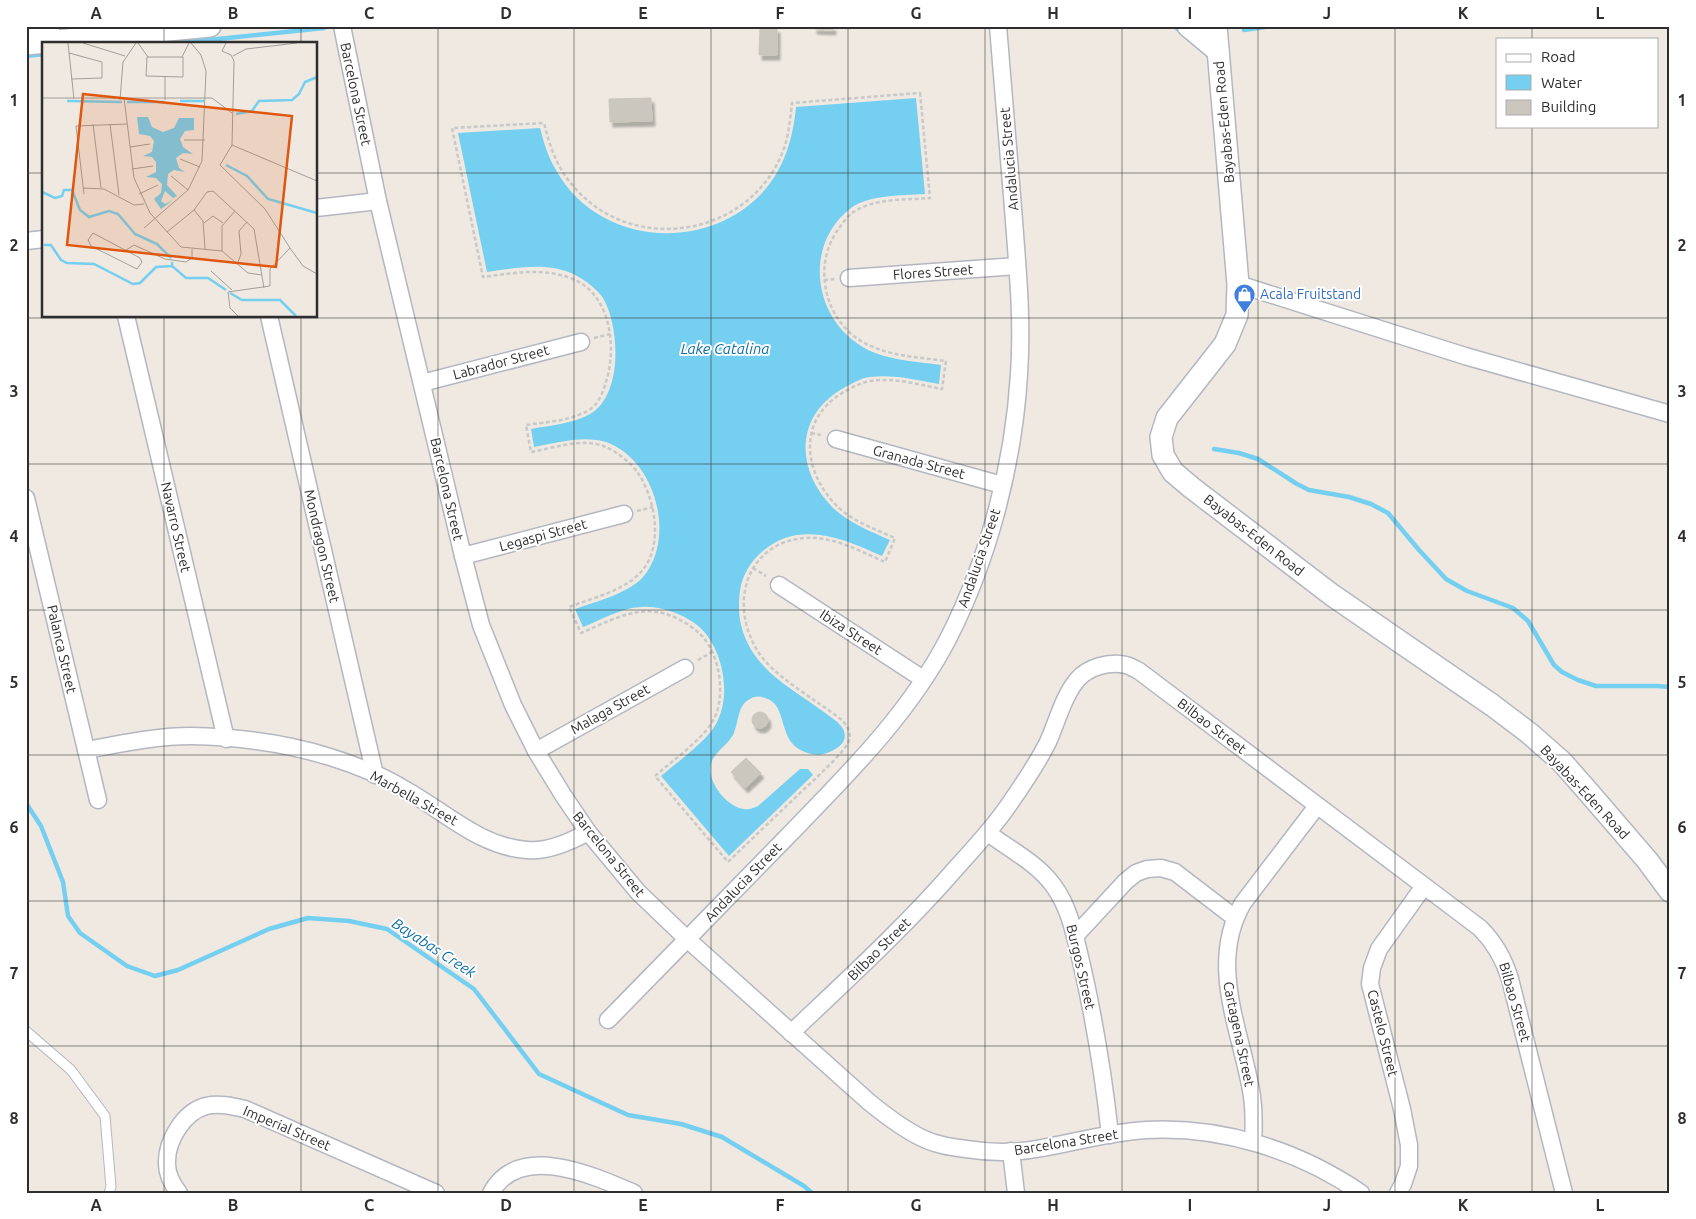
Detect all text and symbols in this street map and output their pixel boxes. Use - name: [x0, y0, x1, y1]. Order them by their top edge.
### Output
- text: A: [90, 4, 102, 22]
- text: B: [228, 4, 238, 22]
- text: C: [364, 4, 374, 22]
- text: D: [500, 4, 512, 22]
- text: E: [638, 4, 648, 22]
- text: F: [776, 4, 785, 22]
- text: G: [910, 4, 922, 22]
- text: H: [1047, 4, 1059, 22]
- text: I: [1188, 4, 1192, 22]
- text: J: [1323, 4, 1331, 22]
- text: K: [1458, 4, 1469, 22]
- text: L: [1596, 4, 1605, 22]
- legend: [1496, 38, 1658, 128]
- street label: Barcelona Street: [337, 41, 375, 147]
- inset map: [42, 42, 318, 318]
- text: Road: [1541, 48, 1576, 65]
- street label: Bayabas-Eden Road: [1211, 60, 1237, 184]
- text: Water: [1541, 74, 1582, 91]
- text: 1: [9, 91, 19, 109]
- text: 1: [1677, 91, 1687, 109]
- text: Building: [1541, 98, 1596, 115]
- street label: Andalucia Street: [996, 106, 1021, 211]
- text: 2: [9, 236, 19, 254]
- text: 2: [1677, 236, 1687, 254]
- street label: Flores Street: [892, 261, 974, 283]
- shop icon: Acala Fruitstand: [1232, 282, 1256, 313]
- place label: Acala Fruitstand: [1260, 286, 1361, 302]
- water label: Lake Catalina: [681, 340, 769, 357]
- street label: Labrador Street: [451, 341, 551, 383]
- text: 3: [9, 382, 19, 400]
- text: 3: [1677, 382, 1687, 400]
- street label: Barcelona Street: [427, 436, 467, 542]
- street label: Granada Street: [871, 442, 967, 482]
- street label: Navarro Street: [158, 480, 194, 574]
- street label: Mondragon Street: [301, 488, 343, 605]
- street label: Bayabas-Eden Road: [1201, 491, 1307, 579]
- street label: Andalucia Street: [955, 506, 1004, 610]
- street label: Legaspi Street: [497, 515, 589, 554]
- text: 4: [9, 527, 19, 545]
- text: 4: [1677, 527, 1687, 545]
- street label: Palanca Street: [44, 603, 80, 695]
- street label: Ibiza Street: [817, 606, 886, 658]
- text: 5: [9, 673, 19, 691]
- text: 5: [1677, 673, 1687, 691]
- street label: Malaga Street: [568, 680, 653, 737]
- street label: Bilbao Street: [1175, 695, 1250, 757]
- street label: Bayabas-Eden Road: [1537, 742, 1633, 842]
- street label: Marbella Street: [368, 767, 461, 829]
- street label: Barcelona Street: [570, 808, 649, 900]
- text: 6: [9, 818, 19, 836]
- text: 6: [1677, 818, 1687, 836]
- street label: Andalucia Street: [701, 839, 785, 925]
- water label: Bayabas Creek: [389, 914, 480, 981]
- street label: Bilbao Street: [844, 914, 914, 984]
- street label: Burgos Street: [1063, 923, 1099, 1012]
- street label: Bilbao Street: [1496, 960, 1534, 1044]
- text: 7: [9, 964, 19, 982]
- text: 7: [1677, 964, 1687, 982]
- street label: Cartagena Street: [1220, 980, 1258, 1088]
- street label: Castelo Street: [1364, 988, 1402, 1079]
- street label: Imperial Street: [241, 1102, 334, 1154]
- text: 8: [9, 1109, 19, 1127]
- text: 8: [1677, 1109, 1687, 1127]
- street label: Barcelona Street: [1013, 1126, 1120, 1158]
- text: A: [90, 1196, 102, 1214]
- text: B: [228, 1196, 238, 1214]
- text: C: [364, 1196, 374, 1214]
- text: D: [500, 1196, 512, 1214]
- text: E: [638, 1196, 648, 1214]
- text: F: [776, 1196, 785, 1214]
- text: G: [910, 1196, 922, 1214]
- text: H: [1047, 1196, 1059, 1214]
- text: I: [1188, 1196, 1192, 1214]
- text: J: [1323, 1196, 1331, 1214]
- text: K: [1458, 1196, 1469, 1214]
- text: L: [1596, 1196, 1605, 1214]

